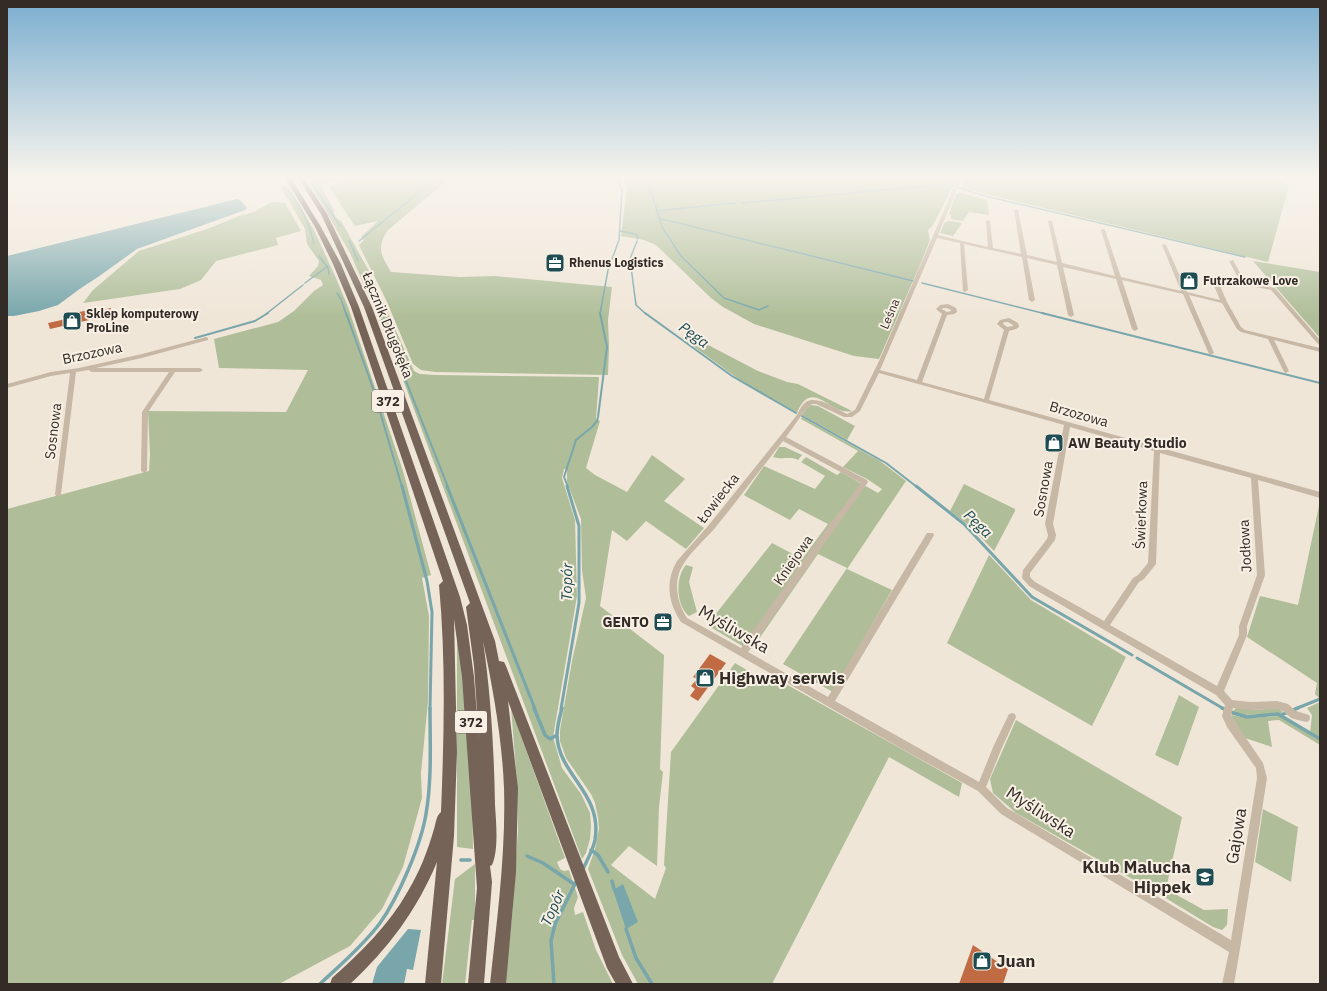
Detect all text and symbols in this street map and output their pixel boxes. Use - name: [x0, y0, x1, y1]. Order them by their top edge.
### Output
- office icon: Rhenus Logistics: [544, 252, 566, 274]
- place label: Rhenus Logistics: [569, 255, 663, 270]
- street label: Łącznik Długołęka: [358, 268, 418, 381]
- shop icon: Futrzakowe Love: [1178, 270, 1200, 292]
- place label: Futrzakowe Love: [1203, 273, 1298, 288]
- street label: Leśna: [876, 296, 903, 331]
- place label: Sklep komputerowy ProLine: [86, 306, 199, 335]
- shop icon: Sklep komputerowy ProLine: [61, 310, 83, 332]
- water label: Pęga: [676, 317, 713, 352]
- street label: Brzozowa: [60, 338, 124, 368]
- road number: 372: [372, 390, 404, 412]
- street label: Brzozowa: [1047, 397, 1111, 431]
- street label: Sosnowa: [41, 401, 65, 460]
- shop icon: AW Beauty Studio: [1043, 432, 1065, 454]
- place label: AW Beauty Studio: [1068, 434, 1187, 452]
- street label: Sosnowa: [1029, 459, 1057, 518]
- street label: Łowiecka: [692, 469, 743, 527]
- street label: Świerkowa: [1130, 480, 1151, 549]
- water label: Pęga: [960, 505, 997, 542]
- street label: Jodłowa: [1235, 519, 1255, 573]
- street label: Kniejowa: [769, 531, 817, 589]
- water label: Topór: [557, 562, 576, 601]
- street label: Myśliwska: [694, 600, 774, 658]
- office icon: GENTO: [652, 611, 674, 633]
- place label: GENTO: [602, 613, 649, 631]
- shop icon: Highway serwis: [694, 667, 716, 689]
- place label: Highway serwis: [719, 667, 845, 689]
- road number: 372: [455, 711, 487, 733]
- street label: Myśliwska: [1002, 781, 1080, 843]
- street label: Gajowa: [1221, 806, 1251, 866]
- place label: Klub Malucha Hippek: [1082, 856, 1191, 898]
- school or university icon: Klub Malucha Hippek: [1194, 866, 1216, 888]
- water label: Topór: [536, 886, 569, 929]
- shop icon: Juan: [971, 950, 993, 972]
- place label: Juan: [996, 950, 1035, 972]

